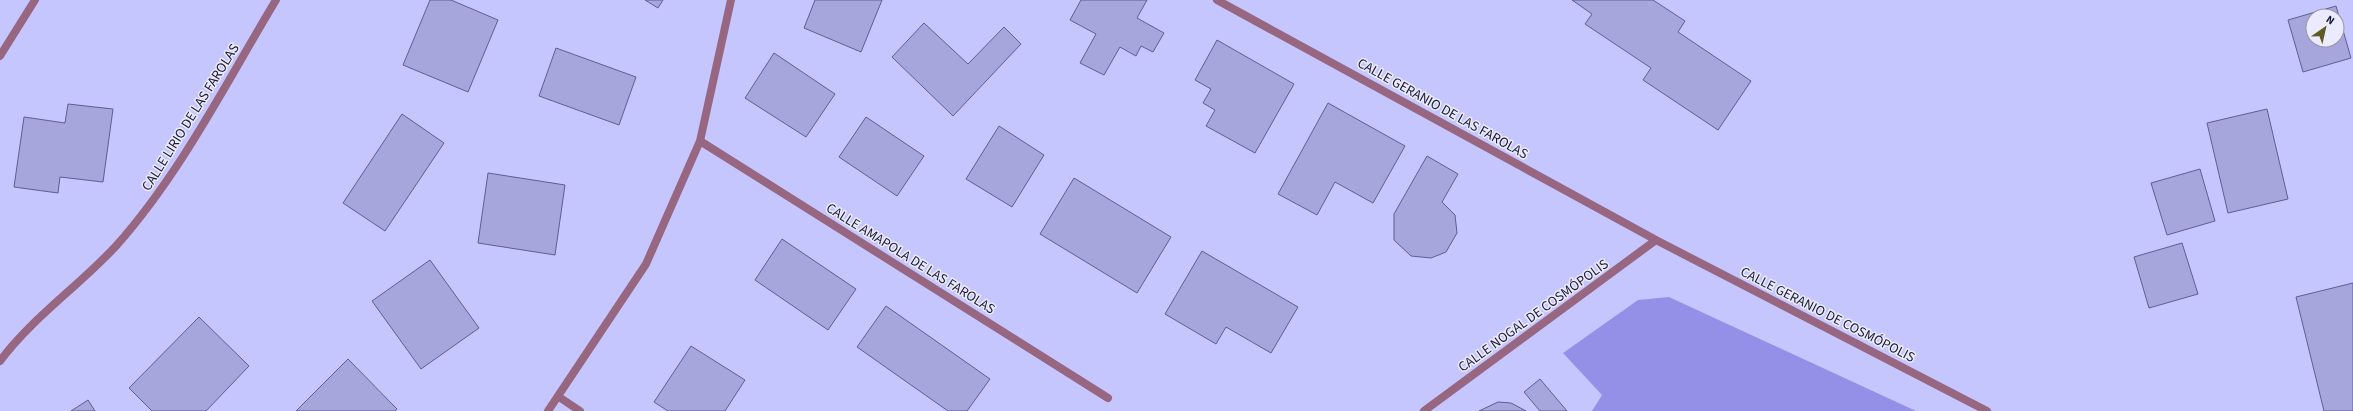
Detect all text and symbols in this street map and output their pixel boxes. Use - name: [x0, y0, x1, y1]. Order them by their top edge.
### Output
- north arrow: [2305, 8, 2345, 48]
- text: N: [2323, 12, 2338, 28]
- street label: CALLE LIRIO DE LAS FAROLAS: [137, 40, 244, 195]
- street label: CALLE GERANIO DE LAS FAROLAS: [1354, 53, 1532, 164]
- street label: CALLE AMAPOLA DE LAS FAROLAS: [822, 198, 999, 319]
- street label: CALLE NOGAL DE COSMÓPOLIS: [1454, 254, 1613, 377]
- street label: CALLE GERANIO DE COSMÓPOLIS: [1737, 262, 1918, 368]

